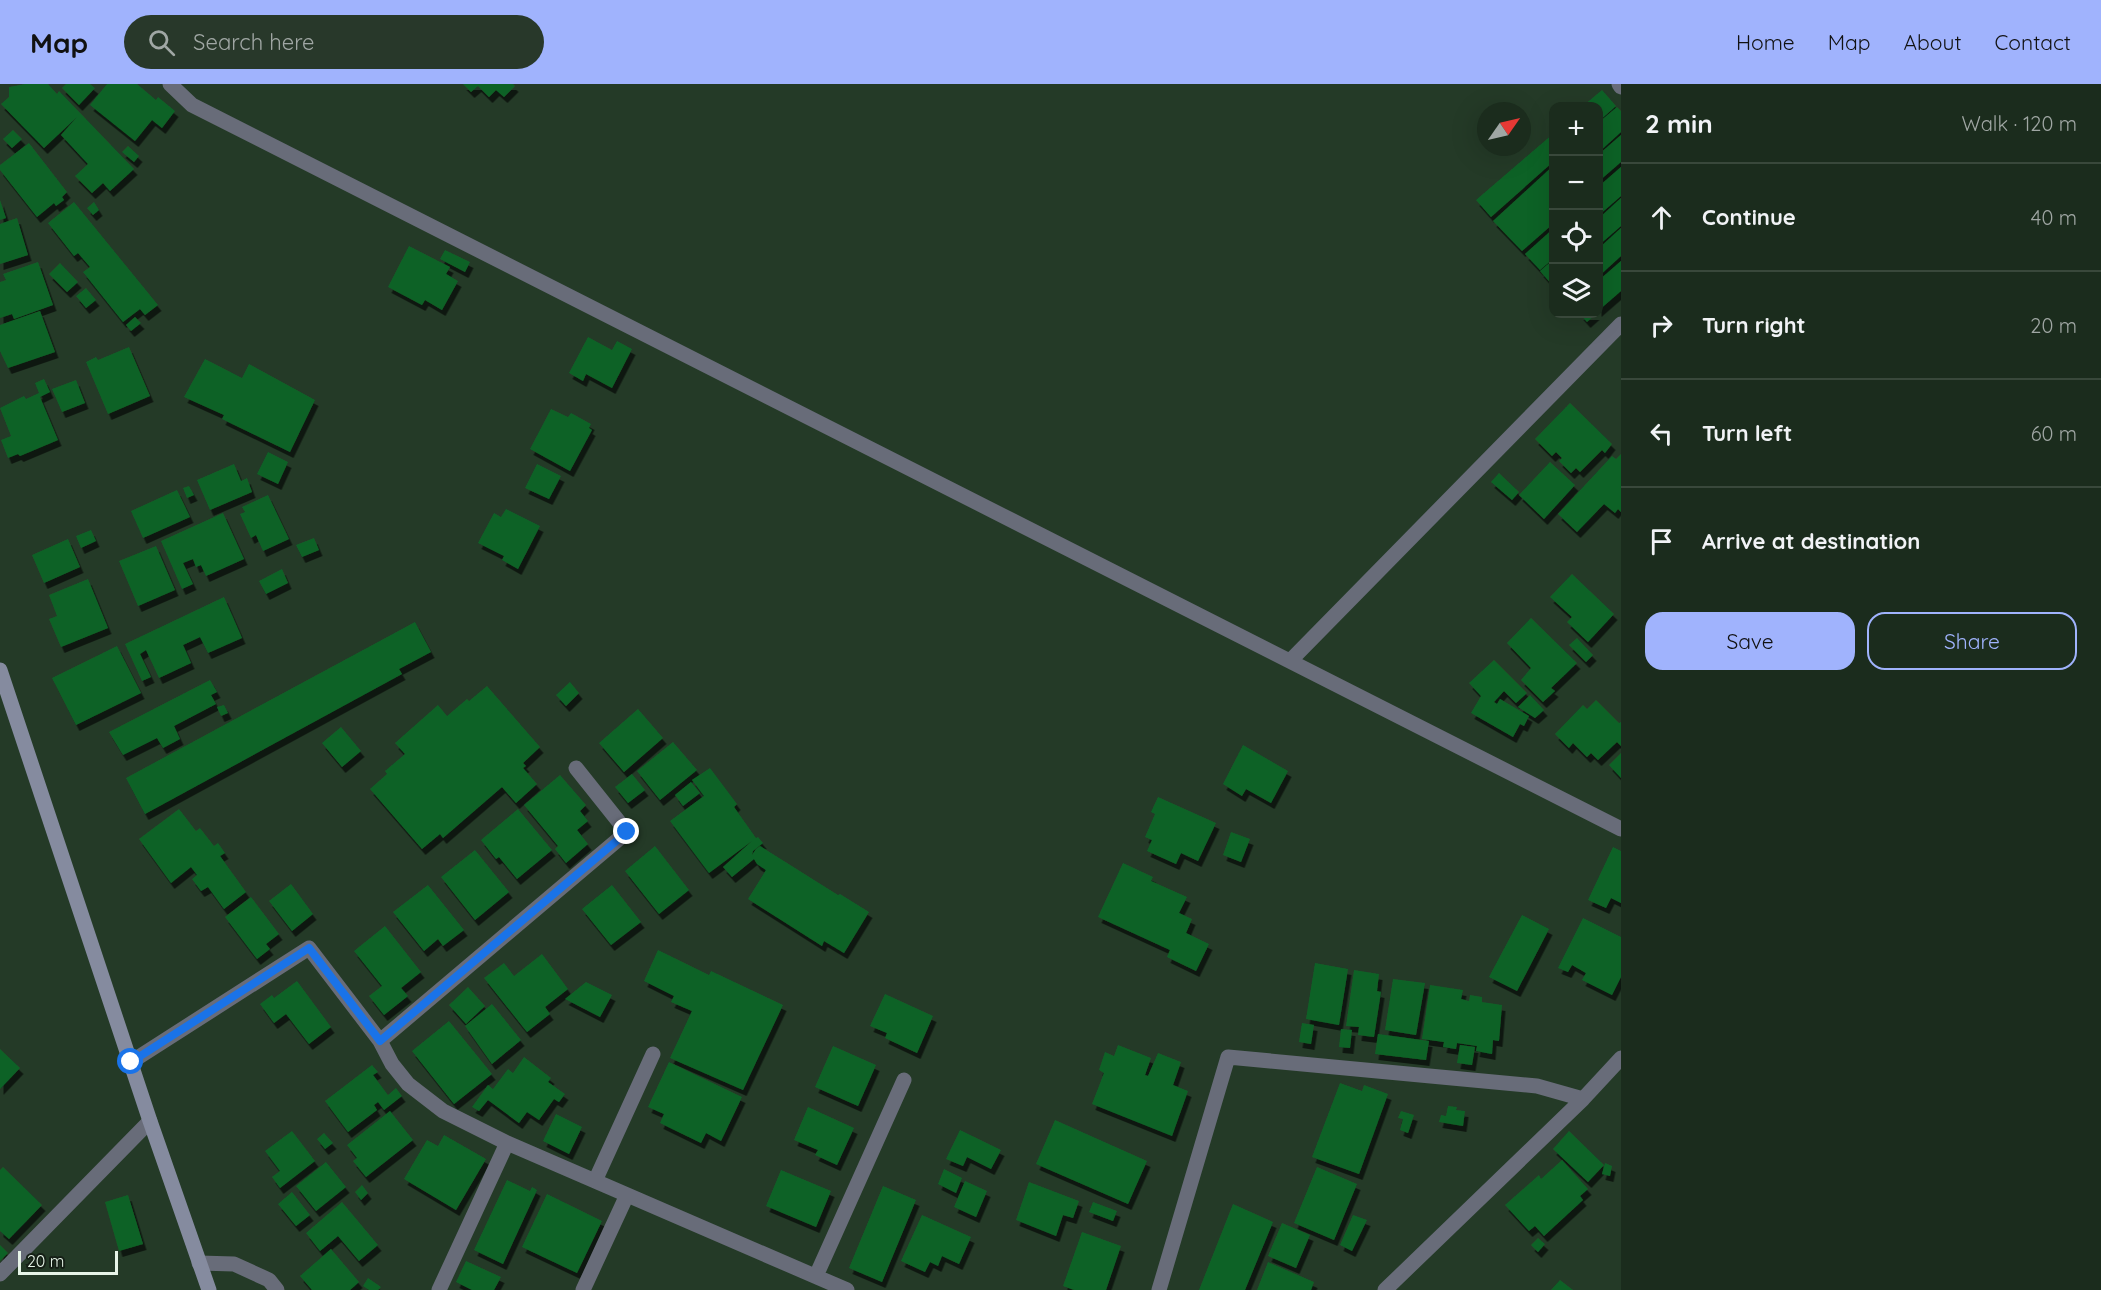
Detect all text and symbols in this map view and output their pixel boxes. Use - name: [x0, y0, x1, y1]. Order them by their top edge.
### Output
- search box: [124, 15, 544, 69]
- text: Map: [30, 25, 88, 60]
- icon: search: [145, 26, 178, 59]
- text: Search here: [193, 28, 315, 56]
- text: Home: [1736, 29, 1795, 55]
- text: Map: [1828, 29, 1871, 55]
- text: About: [1904, 29, 1962, 55]
- text: Contact: [1995, 29, 2071, 55]
- north arrow: [1477, 102, 1531, 156]
- map controls: [1549, 102, 1603, 318]
- button: +: [1549, 102, 1603, 156]
- text: 2 min: [1645, 107, 1713, 140]
- text: Walk · 120 m: [1962, 111, 2077, 136]
- button: −: [1549, 156, 1603, 210]
- icon: ahead: [1645, 201, 1678, 234]
- text: Continue: [1702, 203, 1796, 231]
- text: 40 m: [2031, 205, 2077, 230]
- button: locate: [1549, 210, 1603, 264]
- button: layers: [1549, 264, 1603, 318]
- icon: right: [1645, 309, 1678, 342]
- text: Turn right: [1702, 311, 1806, 339]
- text: 20 m: [2030, 313, 2077, 338]
- icon: left: [1645, 417, 1678, 450]
- text: Turn left: [1702, 419, 1792, 447]
- text: 60 m: [2031, 421, 2077, 446]
- icon: arrive: [1645, 525, 1678, 558]
- text: Arrive at destination: [1702, 527, 1920, 555]
- button: Save: [1645, 612, 1855, 670]
- button: Share: [1867, 612, 2077, 670]
- route end: [613, 818, 639, 844]
- route start: [117, 1048, 143, 1074]
- scale bar: [18, 1248, 118, 1276]
- text: 20 m: [27, 1251, 64, 1271]

